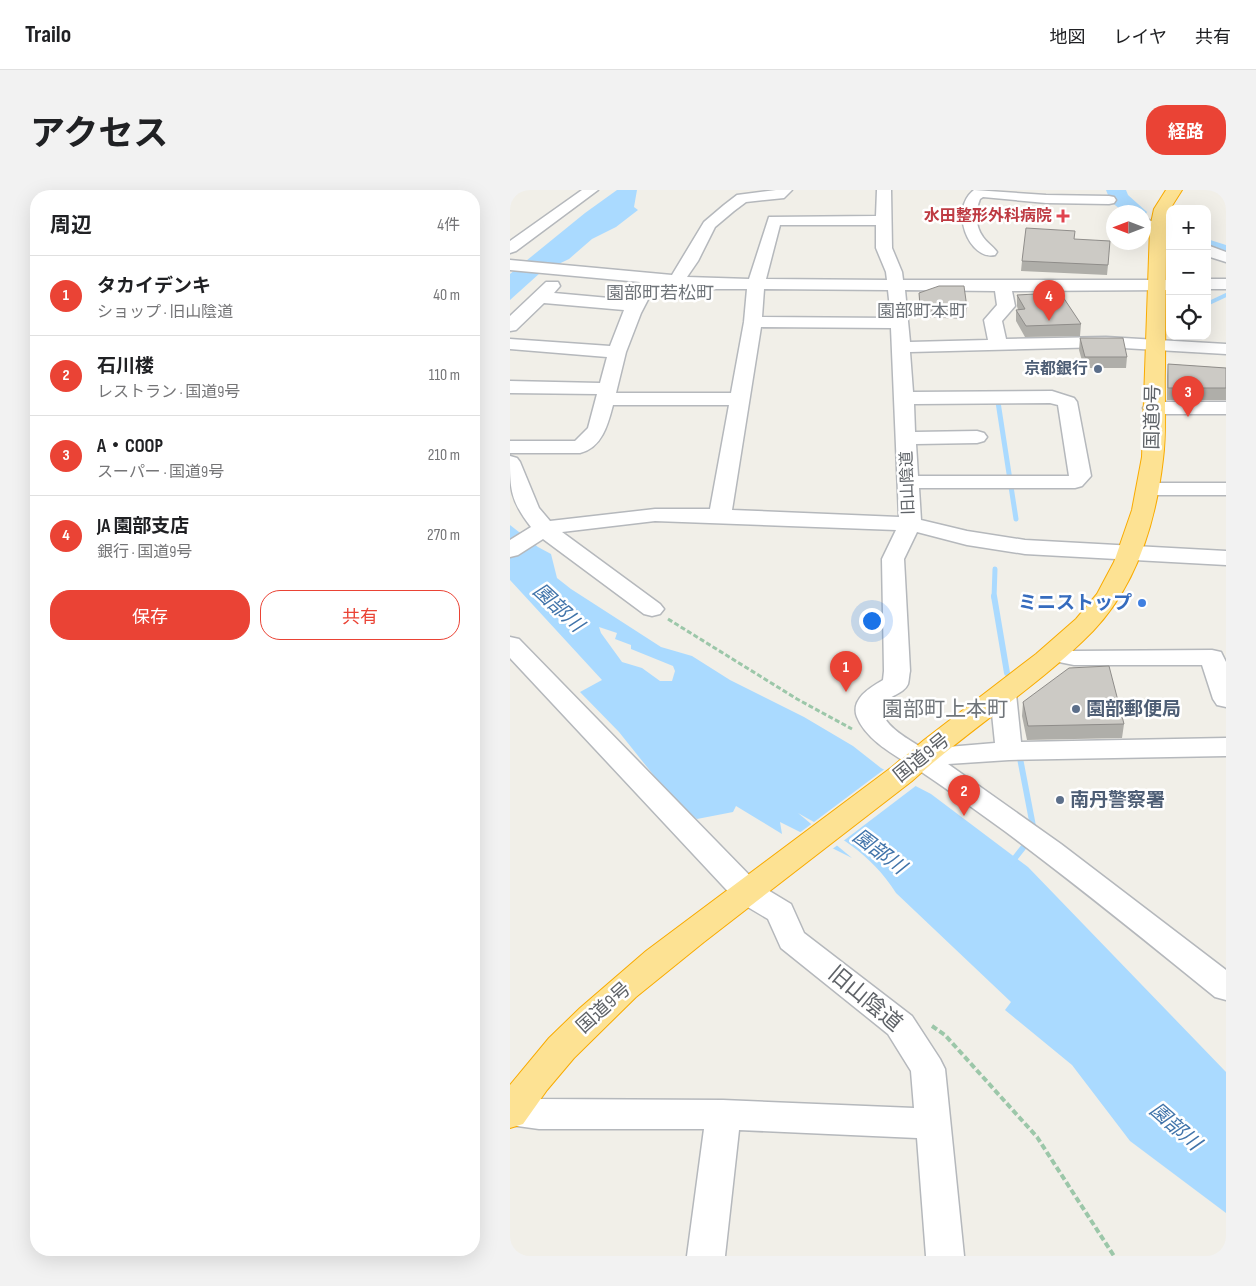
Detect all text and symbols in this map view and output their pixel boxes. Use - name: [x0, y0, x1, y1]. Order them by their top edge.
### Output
- text: Trailo: [25, 20, 71, 49]
- text: 地図: [1050, 27, 1086, 48]
- text: レイヤ: [1114, 27, 1167, 48]
- text: 共有: [1195, 27, 1231, 48]
- button: 経路: [1146, 105, 1226, 155]
- text: アクセス: [30, 113, 168, 156]
- north arrow: [1106, 205, 1151, 250]
- map controls: [1166, 205, 1211, 340]
- button: +: [1166, 205, 1211, 250]
- place label: 水田整形外科病院: [924, 207, 1052, 226]
- marker: 水田整形外科病院: [1056, 209, 1070, 223]
- text: 周辺: [50, 213, 92, 238]
- text: 4件: [437, 216, 460, 235]
- button: −: [1166, 250, 1211, 295]
- text: タカイデンキ: [97, 275, 211, 298]
- pin: 4: [1033, 280, 1065, 321]
- district label: 園部町若松町: [606, 283, 714, 304]
- text: 1: [63, 286, 69, 305]
- text: 40 m: [433, 286, 460, 305]
- button: locate: [1166, 295, 1211, 340]
- district label: 園部町本町: [877, 301, 967, 322]
- text: ショップ · 旧山陰道: [97, 303, 233, 322]
- text: 石川楼: [97, 355, 154, 378]
- place label: 京都銀行: [1024, 360, 1088, 379]
- marker: 京都銀行: [1092, 363, 1104, 375]
- text: 2: [62, 366, 70, 385]
- text: 110 m: [429, 366, 460, 385]
- pin: 3: [1172, 376, 1204, 417]
- text: レストラン · 国道9号: [97, 383, 240, 402]
- street label: 国道9号: [1141, 384, 1165, 450]
- text: A・COOP: [97, 435, 163, 458]
- text: 3: [62, 446, 70, 465]
- text: 210 m: [428, 446, 460, 465]
- street label: 旧山陰道: [897, 451, 919, 515]
- text: スーパー · 国道9号: [97, 463, 224, 482]
- text: JA 園部支店: [97, 515, 189, 538]
- text: 4: [62, 526, 70, 545]
- text: 270 m: [427, 526, 460, 545]
- text: 銀行 · 国道9号: [97, 543, 192, 562]
- water label: 園部川: [528, 579, 590, 639]
- button: 保存: [50, 590, 250, 640]
- button: 共有: [260, 590, 460, 640]
- place label: ミニストップ: [1018, 592, 1132, 615]
- marker: ミニストップ: [1136, 597, 1148, 609]
- your location: [859, 608, 885, 634]
- pin: 1: [830, 651, 862, 692]
- district label: 園部町上本町: [882, 697, 1008, 722]
- place label: 園部郵便局: [1086, 698, 1181, 721]
- marker: 園部郵便局: [1070, 703, 1082, 715]
- street label: 国道9号: [889, 728, 955, 788]
- pin: 2: [948, 775, 980, 816]
- place label: 南丹警察署: [1070, 789, 1165, 812]
- marker: 南丹警察署: [1054, 794, 1066, 806]
- water label: 園部川: [848, 824, 912, 881]
- street label: 旧山陰道: [823, 960, 907, 1038]
- street label: 国道9号: [572, 978, 636, 1038]
- water label: 園部川: [1144, 1098, 1207, 1157]

